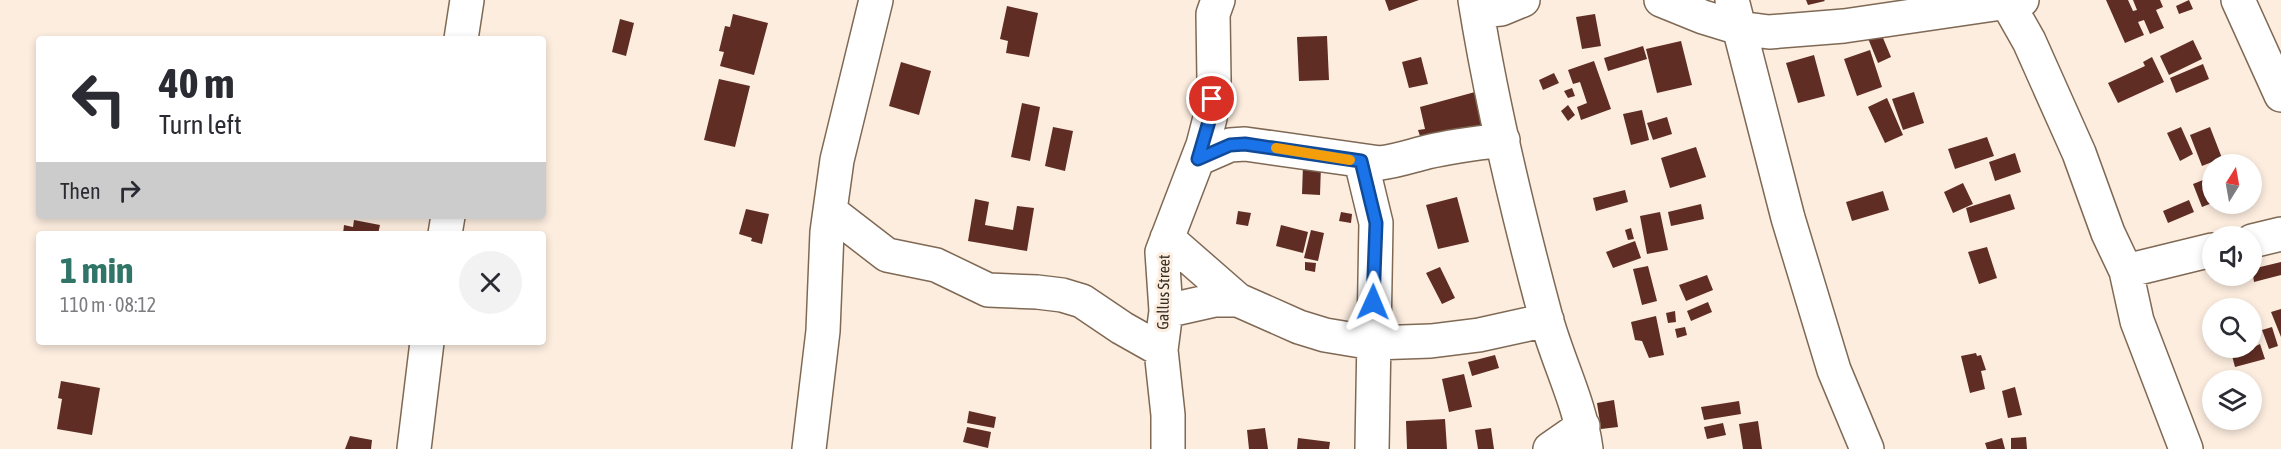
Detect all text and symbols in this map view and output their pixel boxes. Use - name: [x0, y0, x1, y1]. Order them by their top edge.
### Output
- text: 40 m: [159, 59, 234, 107]
- icon: left: [60, 60, 138, 138]
- pin: [1186, 73, 1237, 124]
- icon: arrive: [1195, 82, 1228, 115]
- text: Turn left: [159, 109, 242, 140]
- north arrow: [2202, 154, 2262, 214]
- map controls: [2202, 154, 2262, 430]
- icon: right: [113, 174, 146, 207]
- text: Then: [60, 178, 101, 204]
- button: sound: [2202, 226, 2262, 286]
- text: 1 min: [60, 249, 134, 291]
- button: close: [459, 251, 522, 314]
- street label: Gallus Street: [1153, 254, 1173, 330]
- position arrow: [1341, 270, 1405, 334]
- text: 110 m · 08:12: [60, 293, 156, 316]
- button: search: [2202, 298, 2262, 358]
- button: layers: [2202, 370, 2262, 430]

